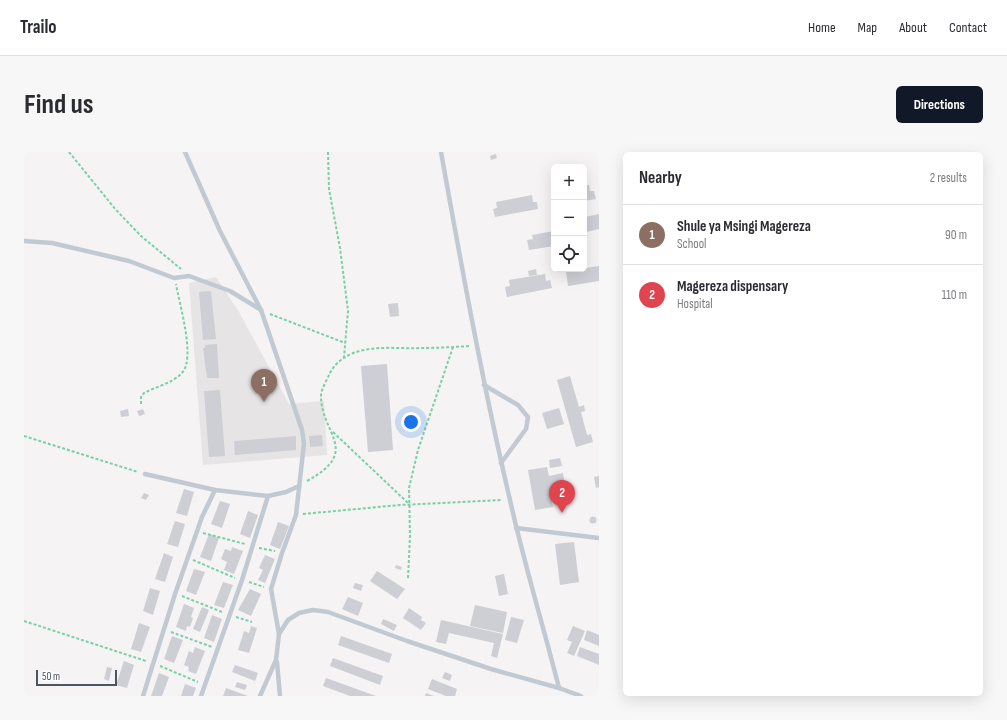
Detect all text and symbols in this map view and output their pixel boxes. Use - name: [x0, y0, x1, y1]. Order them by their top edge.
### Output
- text: Trailo: [20, 16, 57, 39]
- text: Home: [808, 19, 836, 36]
- text: Map: [858, 19, 877, 36]
- text: About: [899, 19, 927, 36]
- text: Contact: [949, 19, 987, 36]
- button: Directions: [896, 86, 983, 123]
- text: Find us: [24, 88, 93, 121]
- map controls: [551, 164, 587, 272]
- button: +: [551, 164, 587, 200]
- text: Nearby: [639, 168, 682, 188]
- text: 2 results: [930, 170, 967, 186]
- button: −: [551, 200, 587, 236]
- text: Shule ya Msingi Magereza: [677, 217, 811, 236]
- text: 1: [649, 227, 655, 243]
- text: 90 m: [945, 227, 967, 243]
- button: locate: [551, 236, 587, 272]
- text: School: [677, 236, 707, 252]
- text: Magereza dispensary: [677, 277, 788, 296]
- text: 2: [649, 287, 655, 303]
- text: 110 m: [942, 287, 967, 303]
- text: Hospital: [677, 296, 713, 312]
- pin: 1: [251, 369, 277, 402]
- your location: [401, 412, 421, 432]
- pin: 2: [549, 480, 575, 513]
- scale bar: [36, 668, 117, 687]
- text: 50 m: [42, 670, 60, 683]

